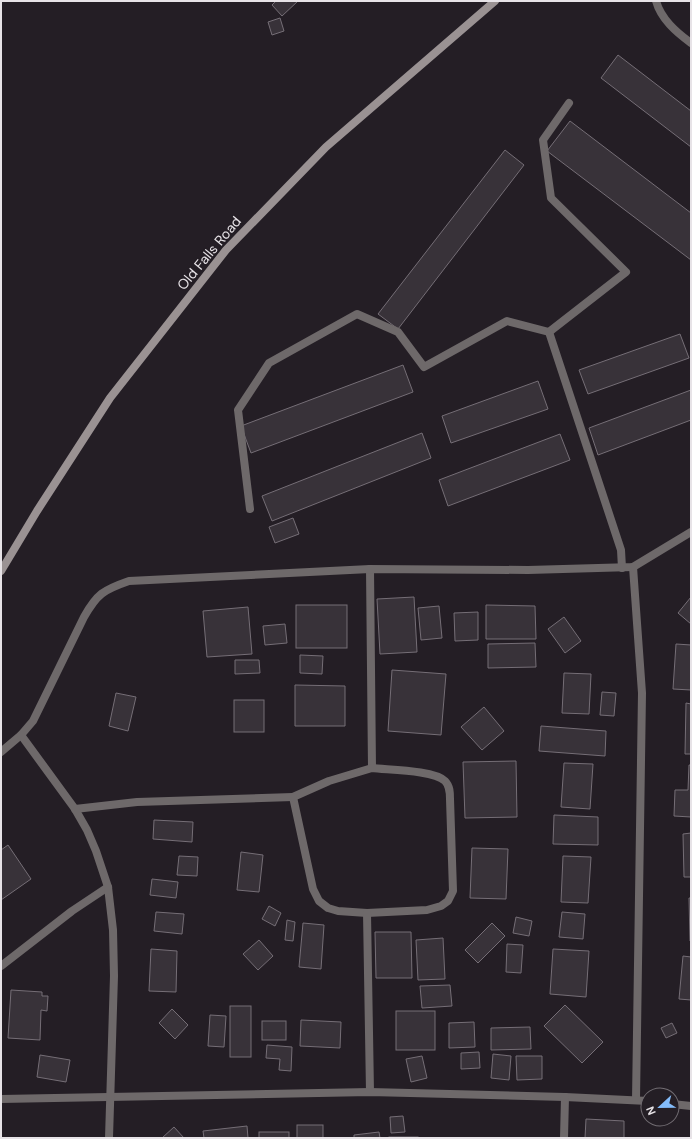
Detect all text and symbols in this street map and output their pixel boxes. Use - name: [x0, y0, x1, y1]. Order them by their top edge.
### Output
- street label: Old Falls Road: [173, 212, 245, 294]
- north arrow: [640, 1087, 680, 1127]
- text: N: [643, 1104, 659, 1117]

